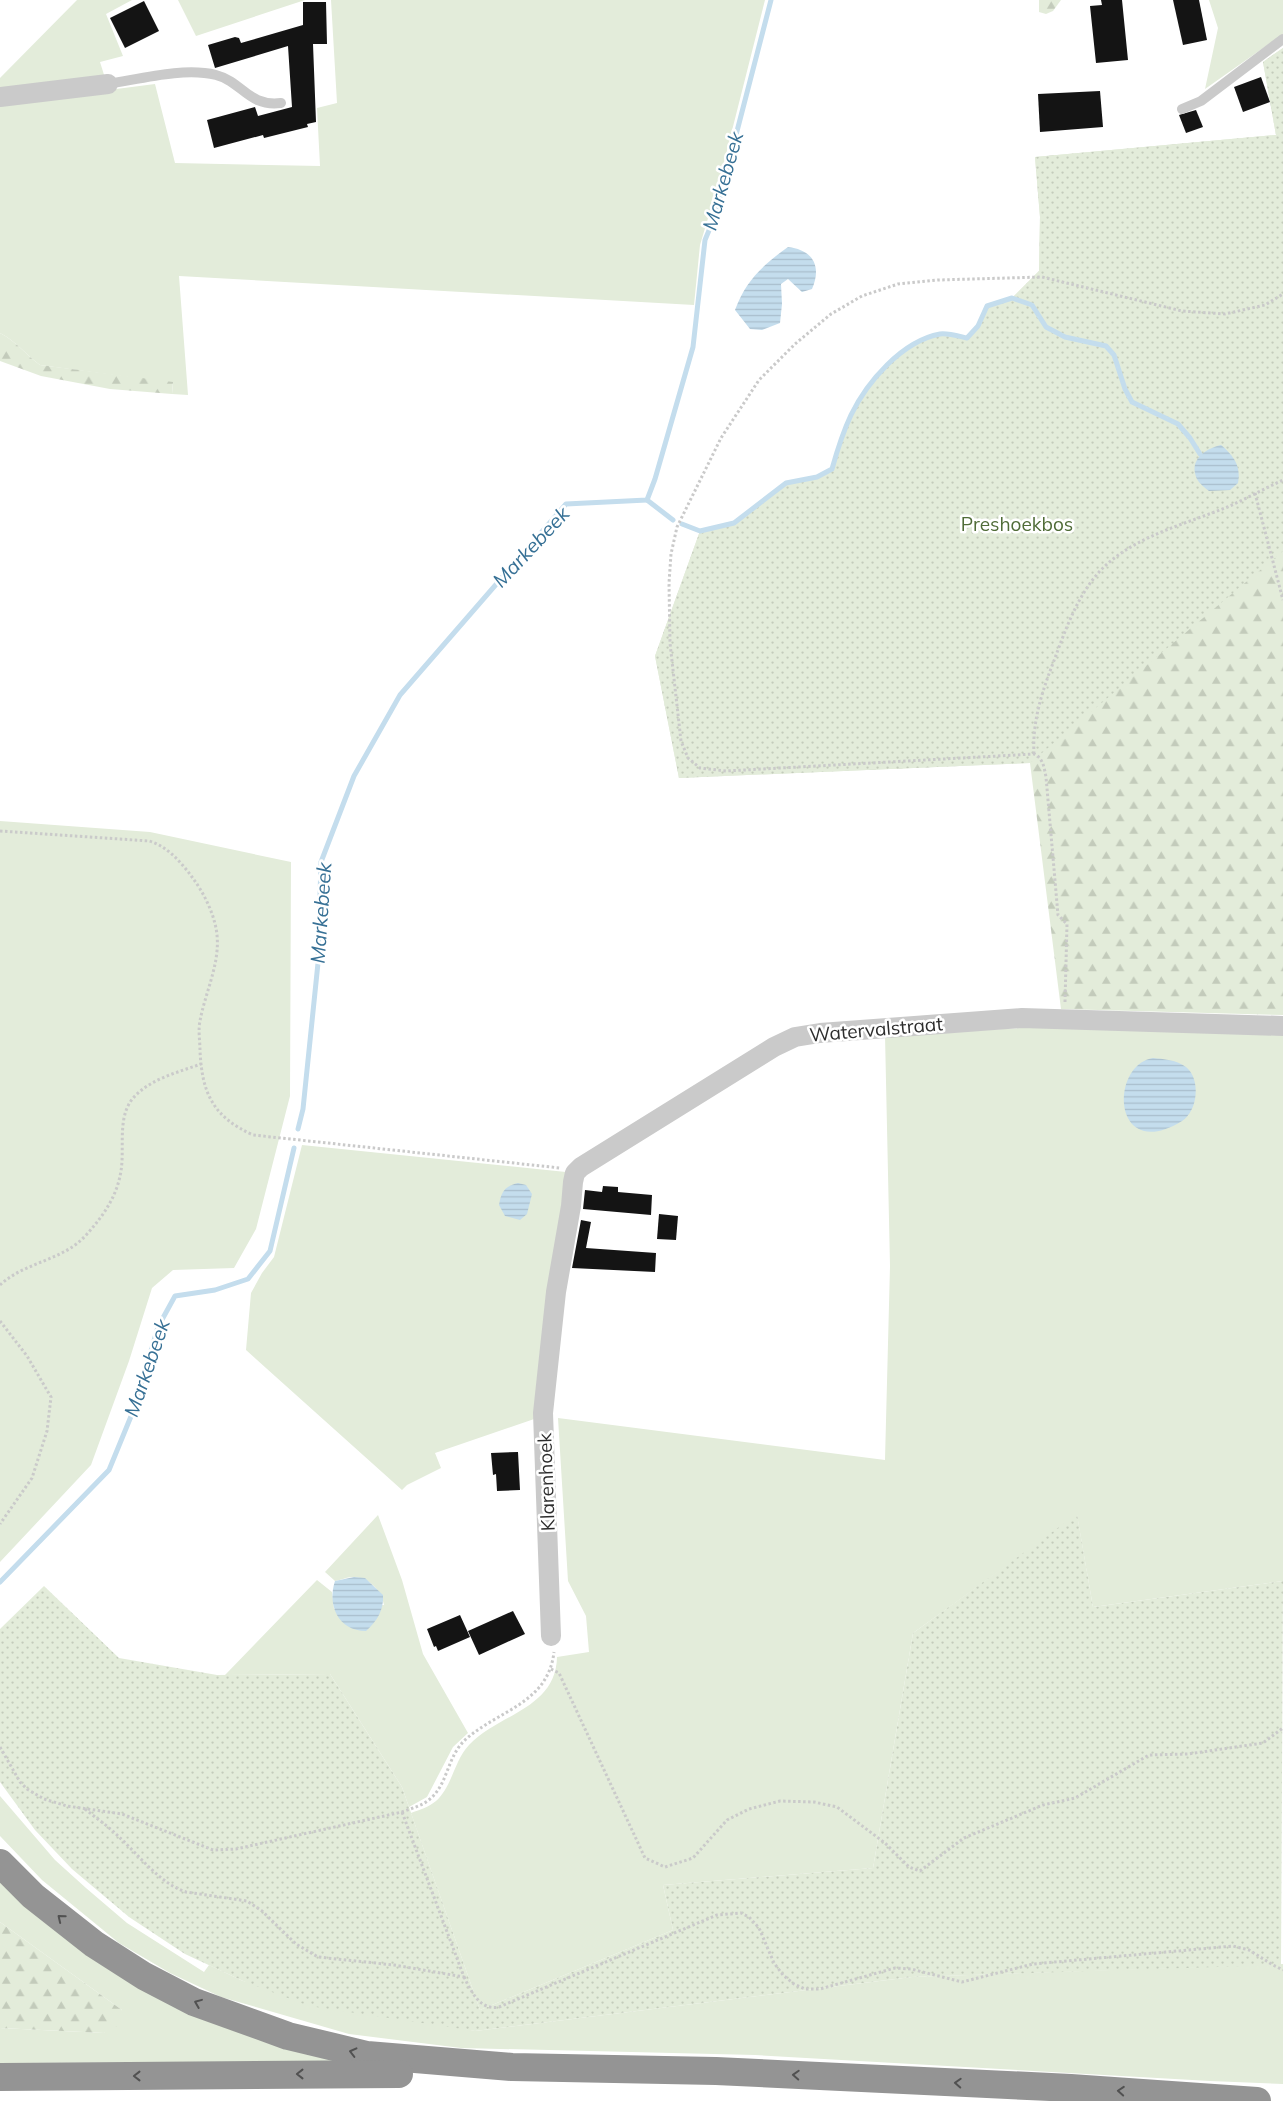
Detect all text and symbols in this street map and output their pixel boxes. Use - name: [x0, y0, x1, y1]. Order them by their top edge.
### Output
- water label: Markebeek: [697, 128, 749, 233]
- water label: Markebeek: [487, 501, 575, 592]
- park label: Preshoekbos: [961, 512, 1073, 536]
- water label: Markebeek: [304, 861, 337, 964]
- street label: Watervalstraat: [808, 1011, 944, 1047]
- water label: Markebeek: [118, 1315, 175, 1420]
- street label: Klarenhoek: [532, 1432, 560, 1532]
- one-way arrow: [57, 1915, 66, 1924]
- one-way arrow: [194, 1999, 203, 2009]
- one-way arrow: [349, 2047, 358, 2058]
- one-way arrow: [295, 2069, 303, 2079]
- one-way arrow: [792, 2069, 800, 2080]
- one-way arrow: [133, 2071, 140, 2081]
- one-way arrow: [954, 2077, 962, 2088]
- one-way arrow: [1116, 2086, 1124, 2097]

